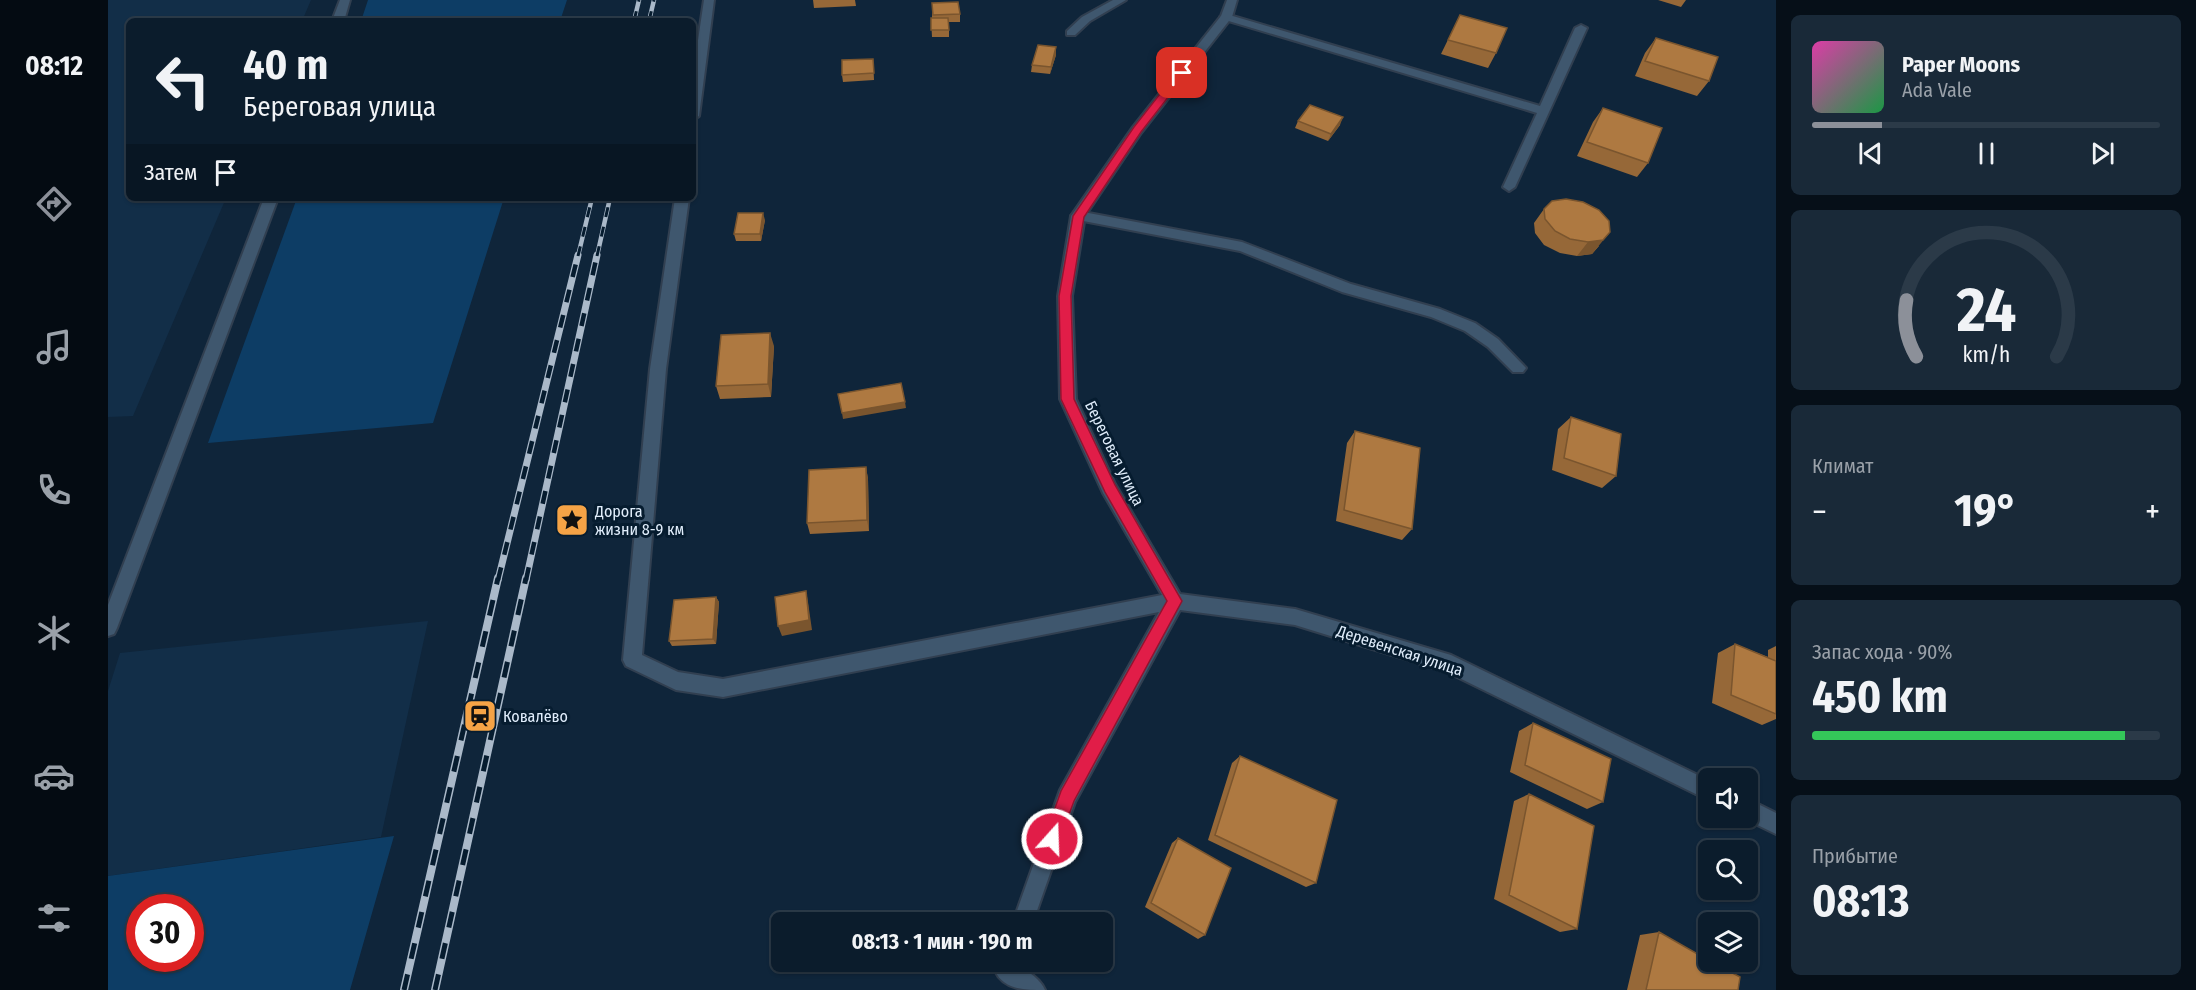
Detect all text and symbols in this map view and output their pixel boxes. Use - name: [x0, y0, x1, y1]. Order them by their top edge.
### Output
- text: 40 m: [243, 40, 328, 90]
- icon: left: [144, 42, 222, 120]
- pin: [1156, 47, 1207, 98]
- text: 08:12: [25, 50, 83, 82]
- text: Paper Moons: [1902, 51, 2020, 78]
- icon: arrive: [1165, 56, 1198, 89]
- text: Ada Vale: [1902, 78, 1972, 102]
- text: Береговая улица: [243, 91, 436, 123]
- icon: previous: [1854, 137, 1887, 170]
- icon: pause: [1970, 137, 2003, 170]
- icon: next: [2086, 137, 2119, 170]
- icon: arrive: [209, 156, 242, 189]
- text: Затем: [144, 159, 197, 186]
- icon: directions: [33, 183, 75, 225]
- text: 24: [1955, 273, 2016, 348]
- icon: music: [33, 326, 75, 368]
- text: km/h: [1962, 342, 2010, 368]
- street label: Береговая улица: [1081, 398, 1148, 509]
- text: Климат: [1812, 454, 1873, 478]
- icon: phone: [33, 469, 75, 511]
- text: 19°: [1954, 484, 2018, 538]
- text: −: [1812, 492, 1827, 532]
- text: +: [2145, 492, 2160, 532]
- place icon: Дорога жизни 8-9 км: [554, 502, 590, 538]
- place label: Дорога жизни 8-9 км: [594, 502, 684, 539]
- icon: climate: [33, 612, 75, 654]
- street label: Деревенская улица: [1333, 621, 1465, 680]
- text: Запас хода · 90%: [1812, 640, 1952, 664]
- text: 450 km: [1812, 670, 1948, 724]
- station icon: Ковалёво: [462, 698, 498, 734]
- place label: Ковалёво: [503, 707, 568, 726]
- icon: car: [33, 755, 75, 797]
- map controls: [1698, 768, 1758, 972]
- button: sound: [1698, 768, 1758, 828]
- position arrow: [1020, 807, 1084, 871]
- button: search: [1698, 840, 1758, 900]
- text: Прибытие: [1812, 844, 1898, 868]
- text: 08:13: [1812, 874, 1909, 928]
- speed limit sign: 30: [126, 894, 204, 972]
- icon: filters: [33, 897, 75, 939]
- button: layers: [1698, 912, 1758, 972]
- text: 08:13 · 1 мин · 190 m: [852, 928, 1032, 955]

